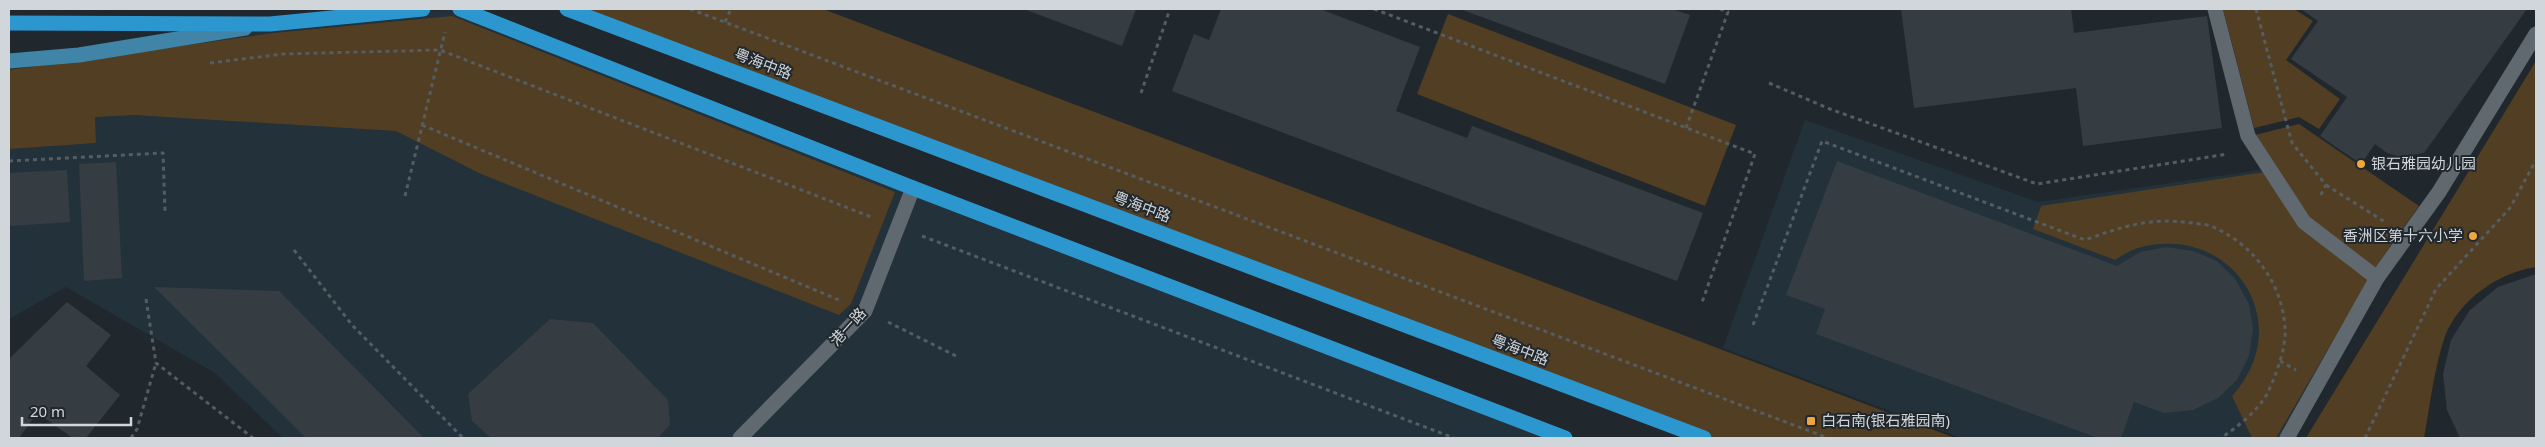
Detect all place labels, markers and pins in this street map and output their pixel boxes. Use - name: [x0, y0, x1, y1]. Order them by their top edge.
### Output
- place label: 银石雅园幼儿园: [2371, 153, 2476, 173]
- marker: 银石雅园幼儿园: [2355, 158, 2367, 170]
- place label: 香洲区第十六小学: [2343, 225, 2463, 245]
- marker: 香洲区第十六小学: [2467, 230, 2479, 242]
- place label: 白石南(银石雅园南): [1821, 410, 1950, 430]
- marker: 白石南(银石雅园南): [1805, 415, 1817, 427]

